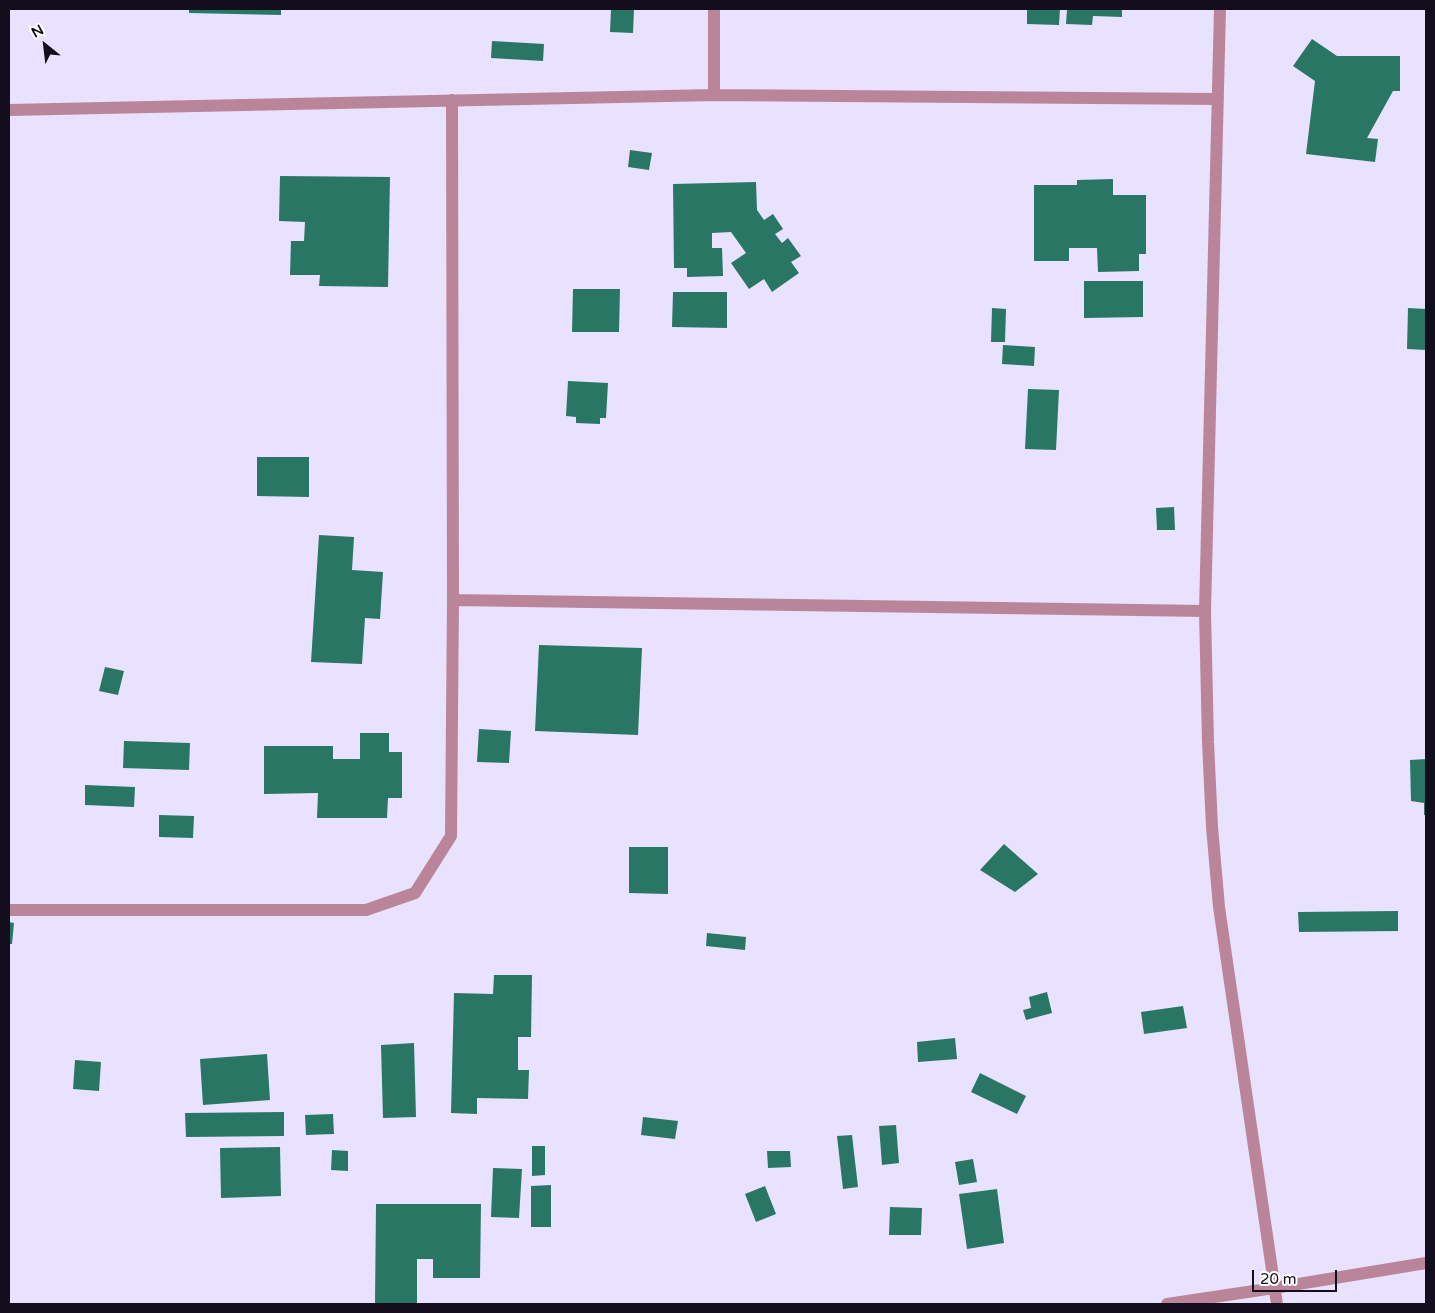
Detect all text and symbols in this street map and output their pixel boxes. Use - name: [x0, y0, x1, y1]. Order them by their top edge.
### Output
- north arrow: [20, 20, 70, 70]
- text: N: [28, 21, 47, 42]
- scale bar: [1255, 1260, 1340, 1292]
- text: 20 m: [1260, 1270, 1297, 1288]

